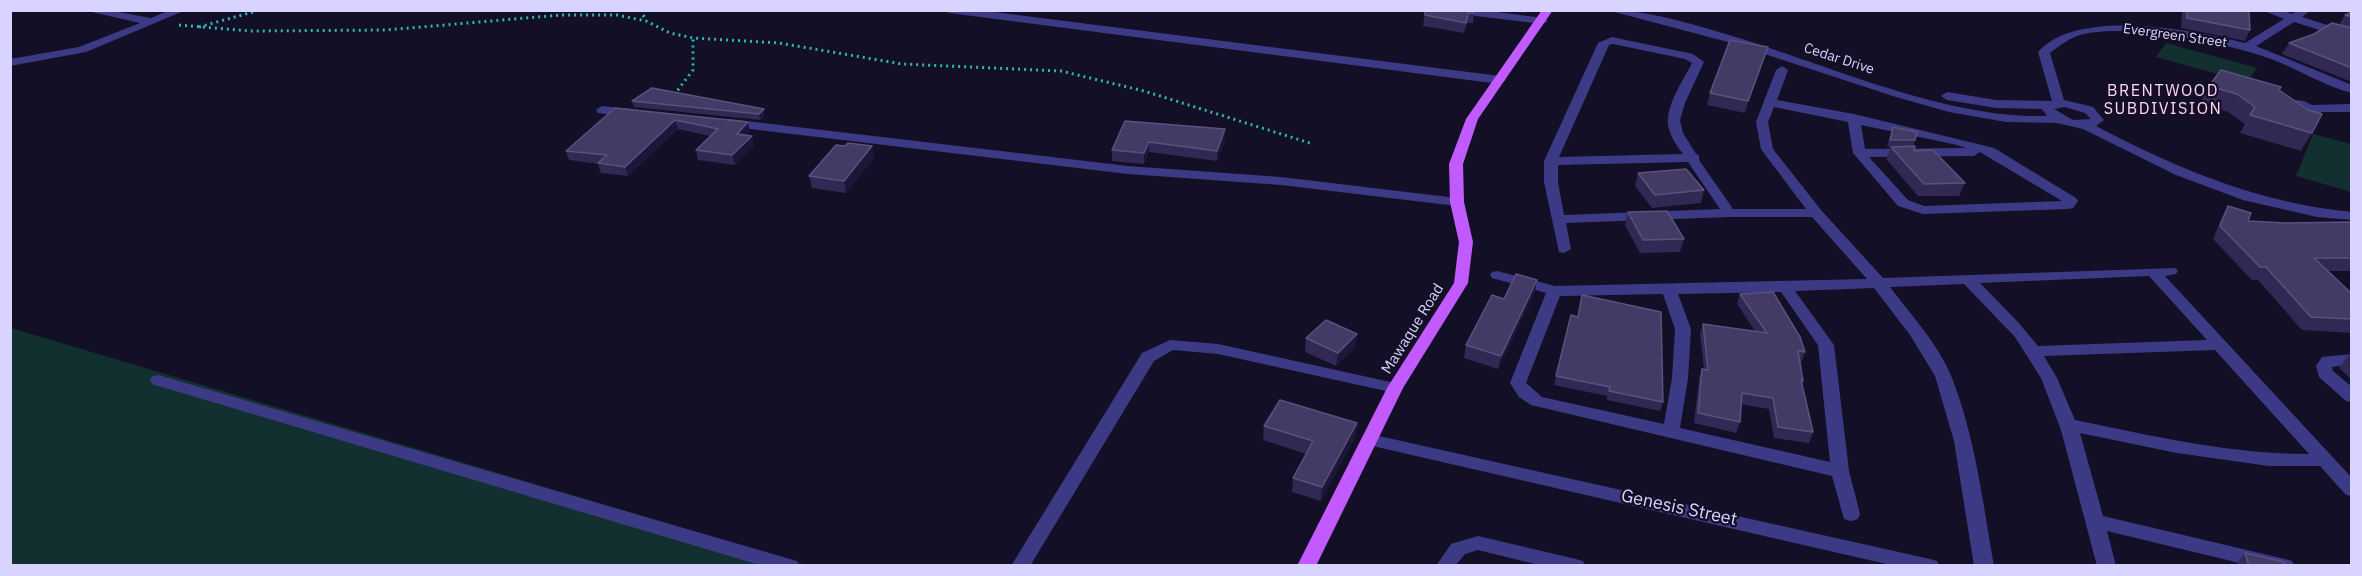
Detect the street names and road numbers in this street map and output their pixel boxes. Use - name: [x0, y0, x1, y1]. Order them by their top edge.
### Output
- street label: Evergreen Street: [2122, 20, 2228, 52]
- street label: Cedar Drive: [1802, 40, 1876, 78]
- street label: Mawaque Road: [1378, 281, 1448, 377]
- street label: Genesis Street: [1619, 485, 1739, 531]

